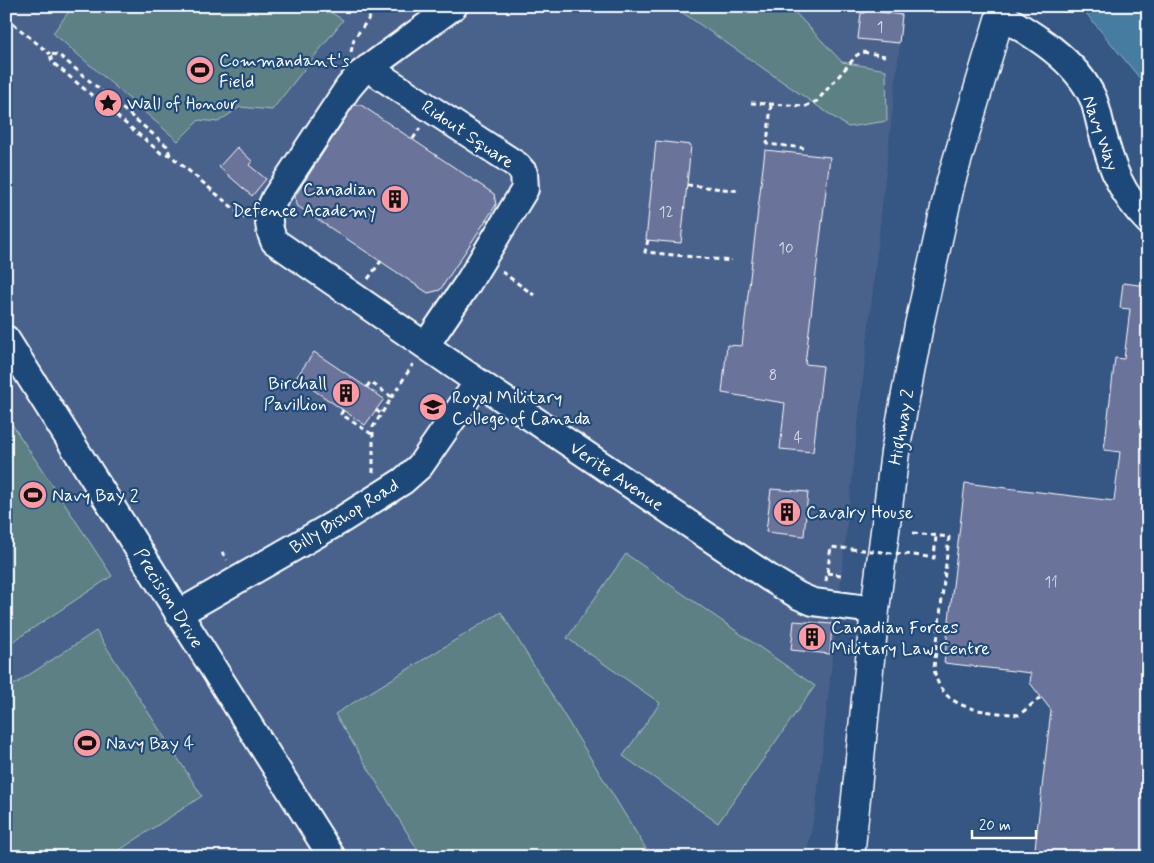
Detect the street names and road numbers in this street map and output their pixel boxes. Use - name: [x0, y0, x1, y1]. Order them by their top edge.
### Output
- street label: Navy Way: [1076, 93, 1124, 174]
- street label: Ridout Square: [416, 95, 519, 175]
- street label: Highway 2: [884, 387, 922, 467]
- street label: Verite Avenue: [565, 436, 668, 517]
- street label: Billy Bishop Road: [285, 474, 404, 560]
- street label: Precision Drive: [128, 544, 208, 653]

